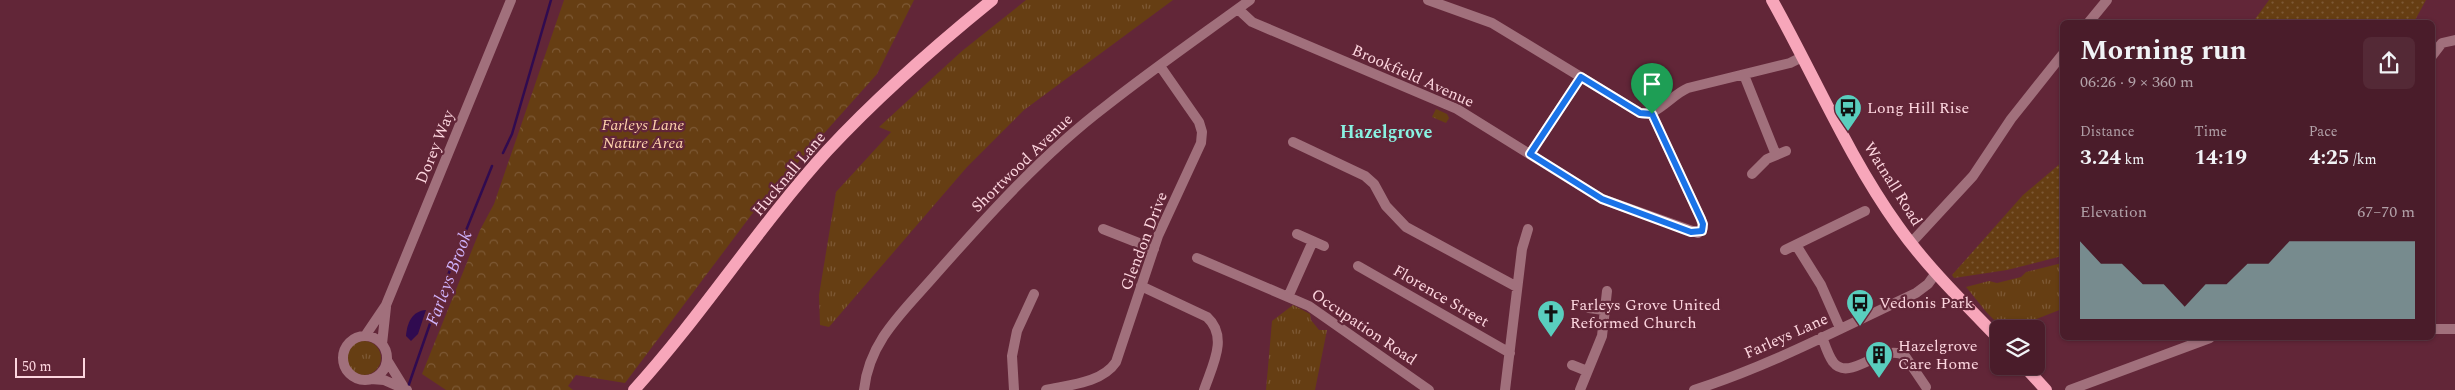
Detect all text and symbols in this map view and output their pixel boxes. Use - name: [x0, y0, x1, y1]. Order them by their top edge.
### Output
- text: Morning run: [2080, 29, 2247, 72]
- button: share: [2363, 37, 2415, 89]
- street label: Brookfield Avenue: [1348, 38, 1478, 114]
- pin: [1631, 63, 1673, 114]
- icon: arrive: [1638, 70, 1666, 98]
- text: 06:26 · 9 × 360 m: [2080, 70, 2194, 94]
- bus stop icon: Long Hill Rise: [1833, 93, 1863, 132]
- place label: Long Hill Rise: [1867, 96, 1969, 120]
- street label: Dorey Way: [409, 105, 461, 187]
- street label: Shortwood Avenue: [966, 108, 1078, 218]
- park label: Farleys Lane Nature Area: [602, 113, 684, 155]
- district label: Hazelgrove: [1340, 119, 1432, 146]
- text: Distance: [2080, 121, 2135, 142]
- text: Time: [2194, 121, 2227, 142]
- text: Pace: [2309, 121, 2338, 142]
- street label: Hucknall Lane: [746, 126, 832, 222]
- street label: Watnall Road: [1858, 137, 1928, 231]
- text: 3.24: [2080, 142, 2121, 174]
- text: 14:19: [2194, 142, 2247, 174]
- text: 4:25: [2309, 142, 2350, 174]
- text: km: [2121, 149, 2144, 170]
- text: /km: [2350, 149, 2377, 170]
- street label: Glendon Drive: [1114, 188, 1174, 294]
- text: Elevation: [2080, 200, 2147, 224]
- text: 67–70 m: [2357, 200, 2415, 224]
- water label: Farleys Brook: [418, 226, 480, 329]
- street label: Florence Street: [1388, 259, 1494, 333]
- street label: Occupation Road: [1306, 283, 1422, 371]
- bus stop icon: Vedonis Park: [1845, 288, 1875, 327]
- place label: Vedonis Park: [1879, 291, 1974, 315]
- place label: Farleys Grove United Reformed Church: [1570, 293, 1721, 335]
- church icon: Farleys Grove United Reformed Church: [1536, 299, 1566, 338]
- street label: Farleys Lane: [1740, 307, 1832, 365]
- map controls: [1990, 320, 2045, 375]
- button: layers: [1990, 320, 2045, 375]
- place label: Hazelgrove Care Home: [1898, 334, 1979, 376]
- building icon: Hazelgrove Care Home: [1864, 340, 1894, 379]
- scale bar: [15, 355, 85, 378]
- text: 50 m: [22, 356, 52, 377]

